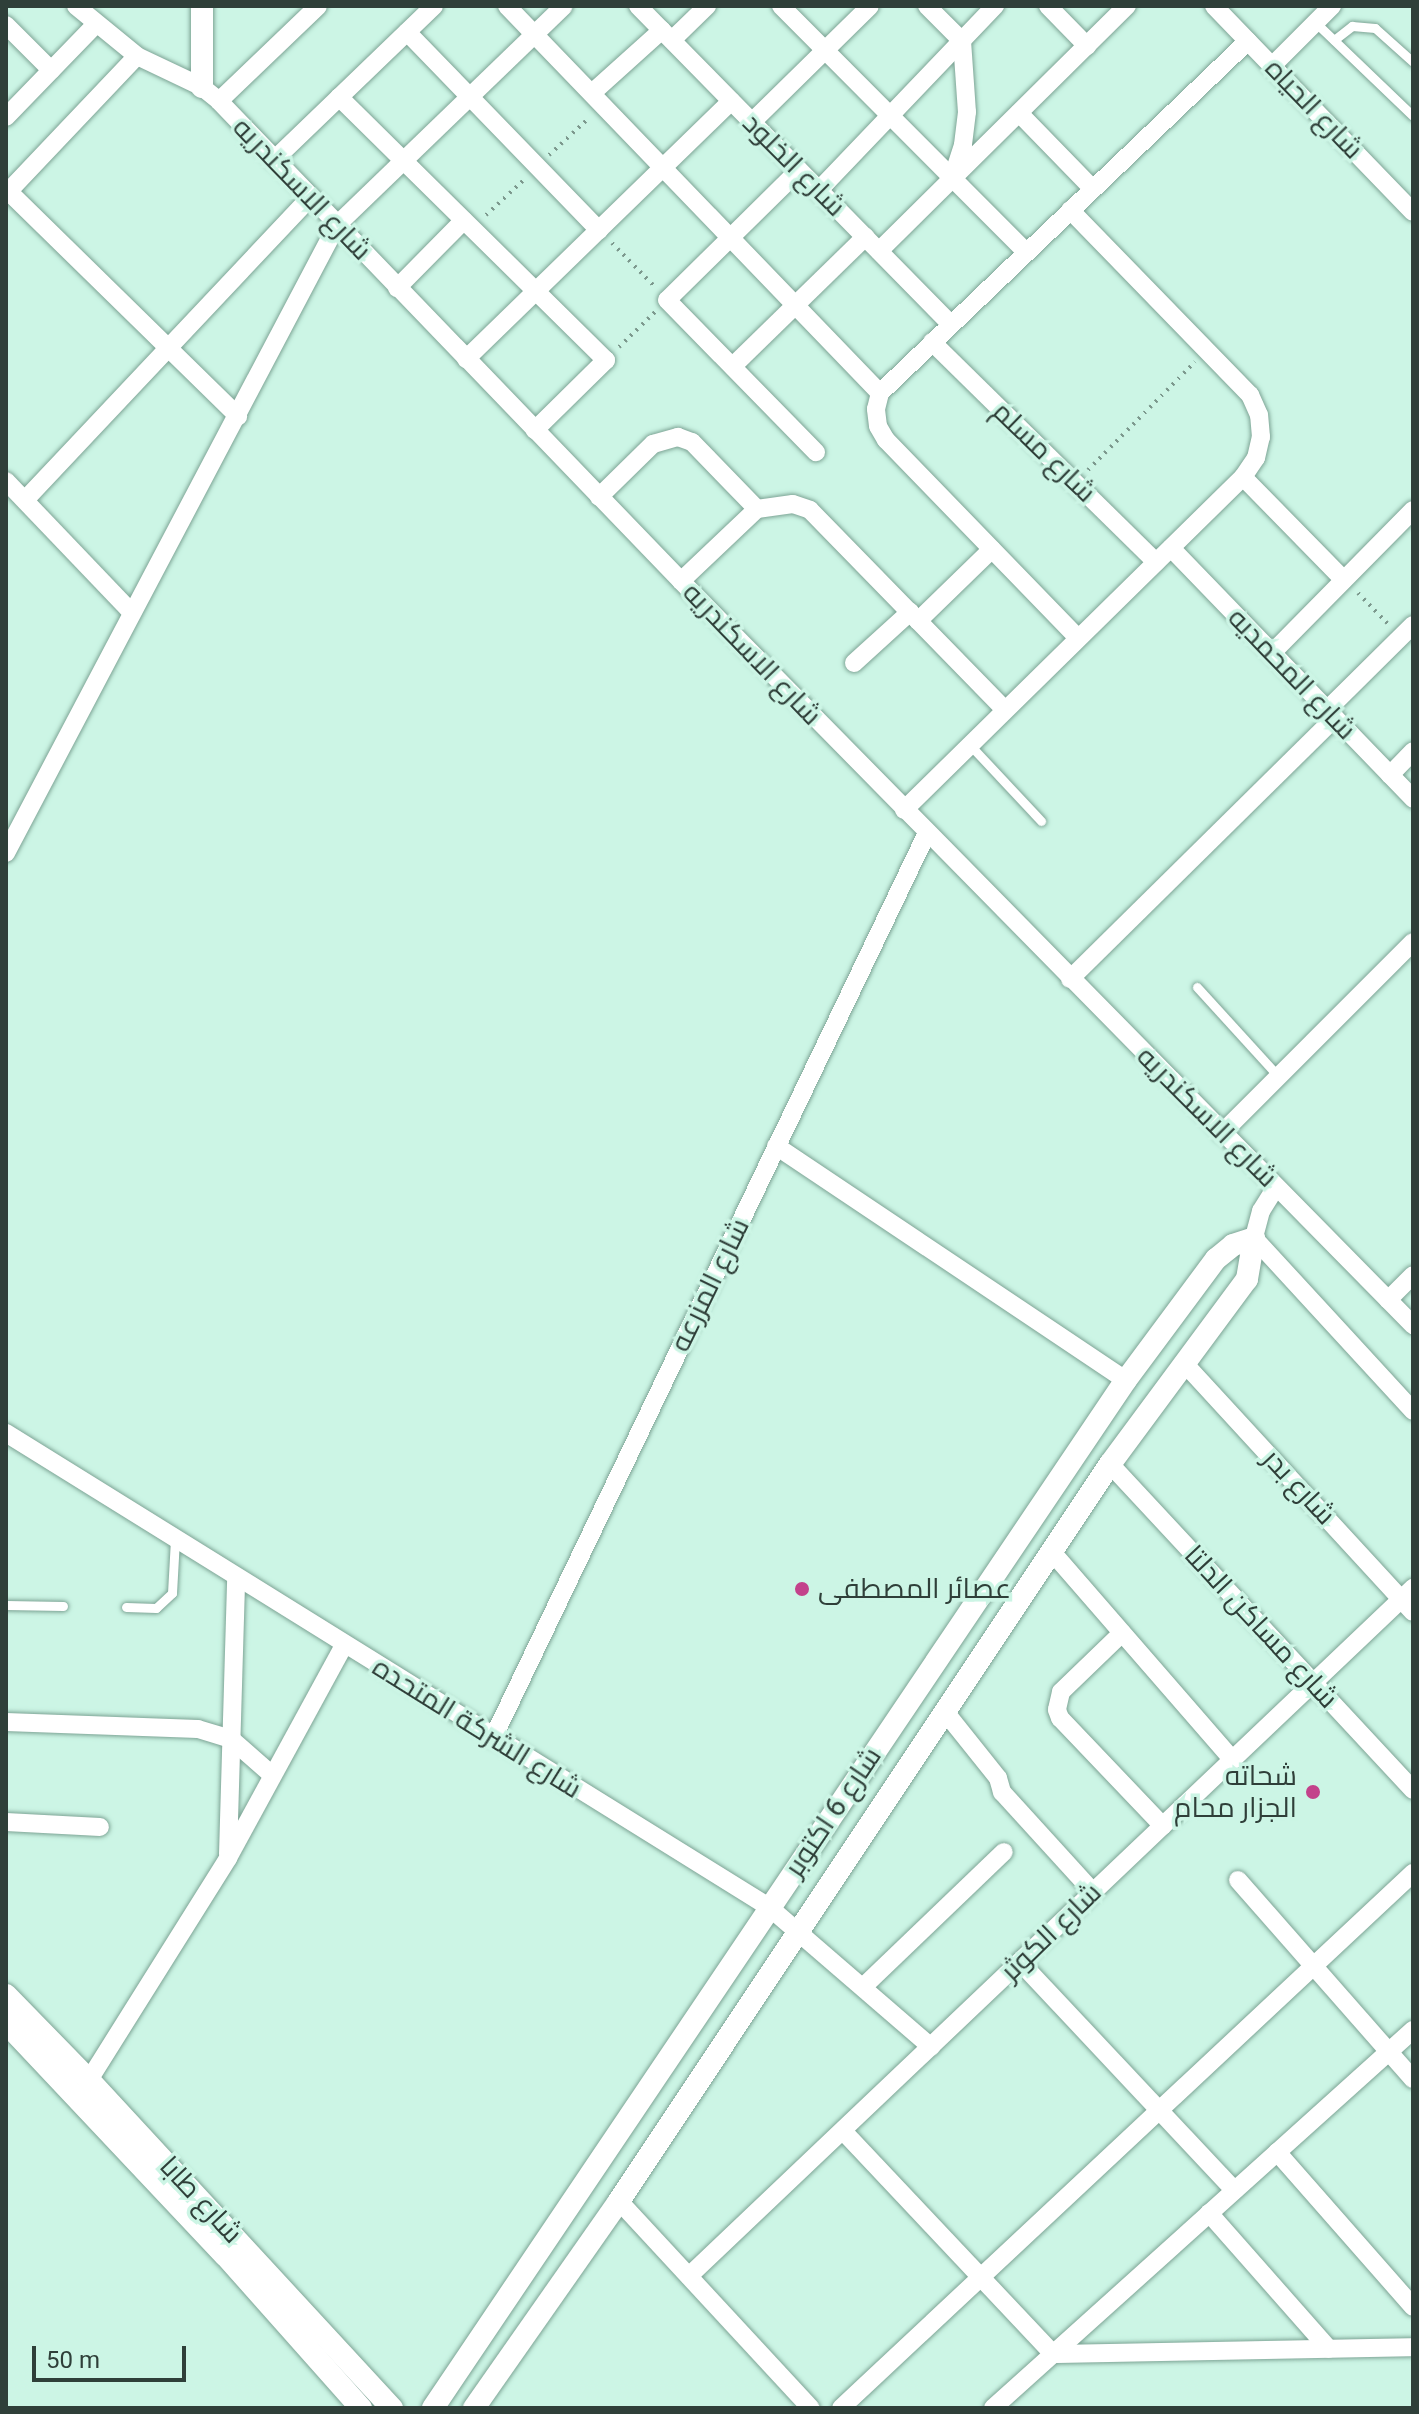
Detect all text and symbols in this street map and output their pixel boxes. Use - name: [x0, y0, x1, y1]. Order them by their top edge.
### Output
- street label: شارع الحياه: [1258, 52, 1370, 166]
- street label: شارع الخلود: [736, 107, 852, 223]
- street label: شارع الاسكندريه: [226, 111, 378, 267]
- street label: شارع مسلم: [985, 395, 1103, 509]
- street label: شارع الاسكندريه: [676, 576, 828, 732]
- street label: شارع المحمديه: [1221, 601, 1363, 747]
- street label: شارع الاسكندريه: [1130, 1040, 1284, 1194]
- street label: شارع المزرعه: [663, 1213, 757, 1357]
- street label: شارع بدر: [1256, 1442, 1342, 1532]
- street label: شارع مساكن الدلتا: [1177, 1539, 1345, 1715]
- place label: عصائر المصطفى: [818, 1572, 1011, 1606]
- marker: عصائر المصطفى: [793, 1580, 811, 1598]
- street label: شارع الشركة المتحده: [366, 1650, 588, 1806]
- street label: شارع 6 اكتوبر: [777, 1741, 889, 1883]
- place label: شحاته الجزار محام: [1174, 1759, 1297, 1825]
- marker: شحاته الجزار محام: [1304, 1783, 1322, 1801]
- street label: شارع الكوثر: [994, 1876, 1108, 1988]
- street label: شارع طابا: [153, 2150, 249, 2250]
- scale bar: [36, 2330, 190, 2380]
- text: 50 m: [46, 2346, 100, 2374]

